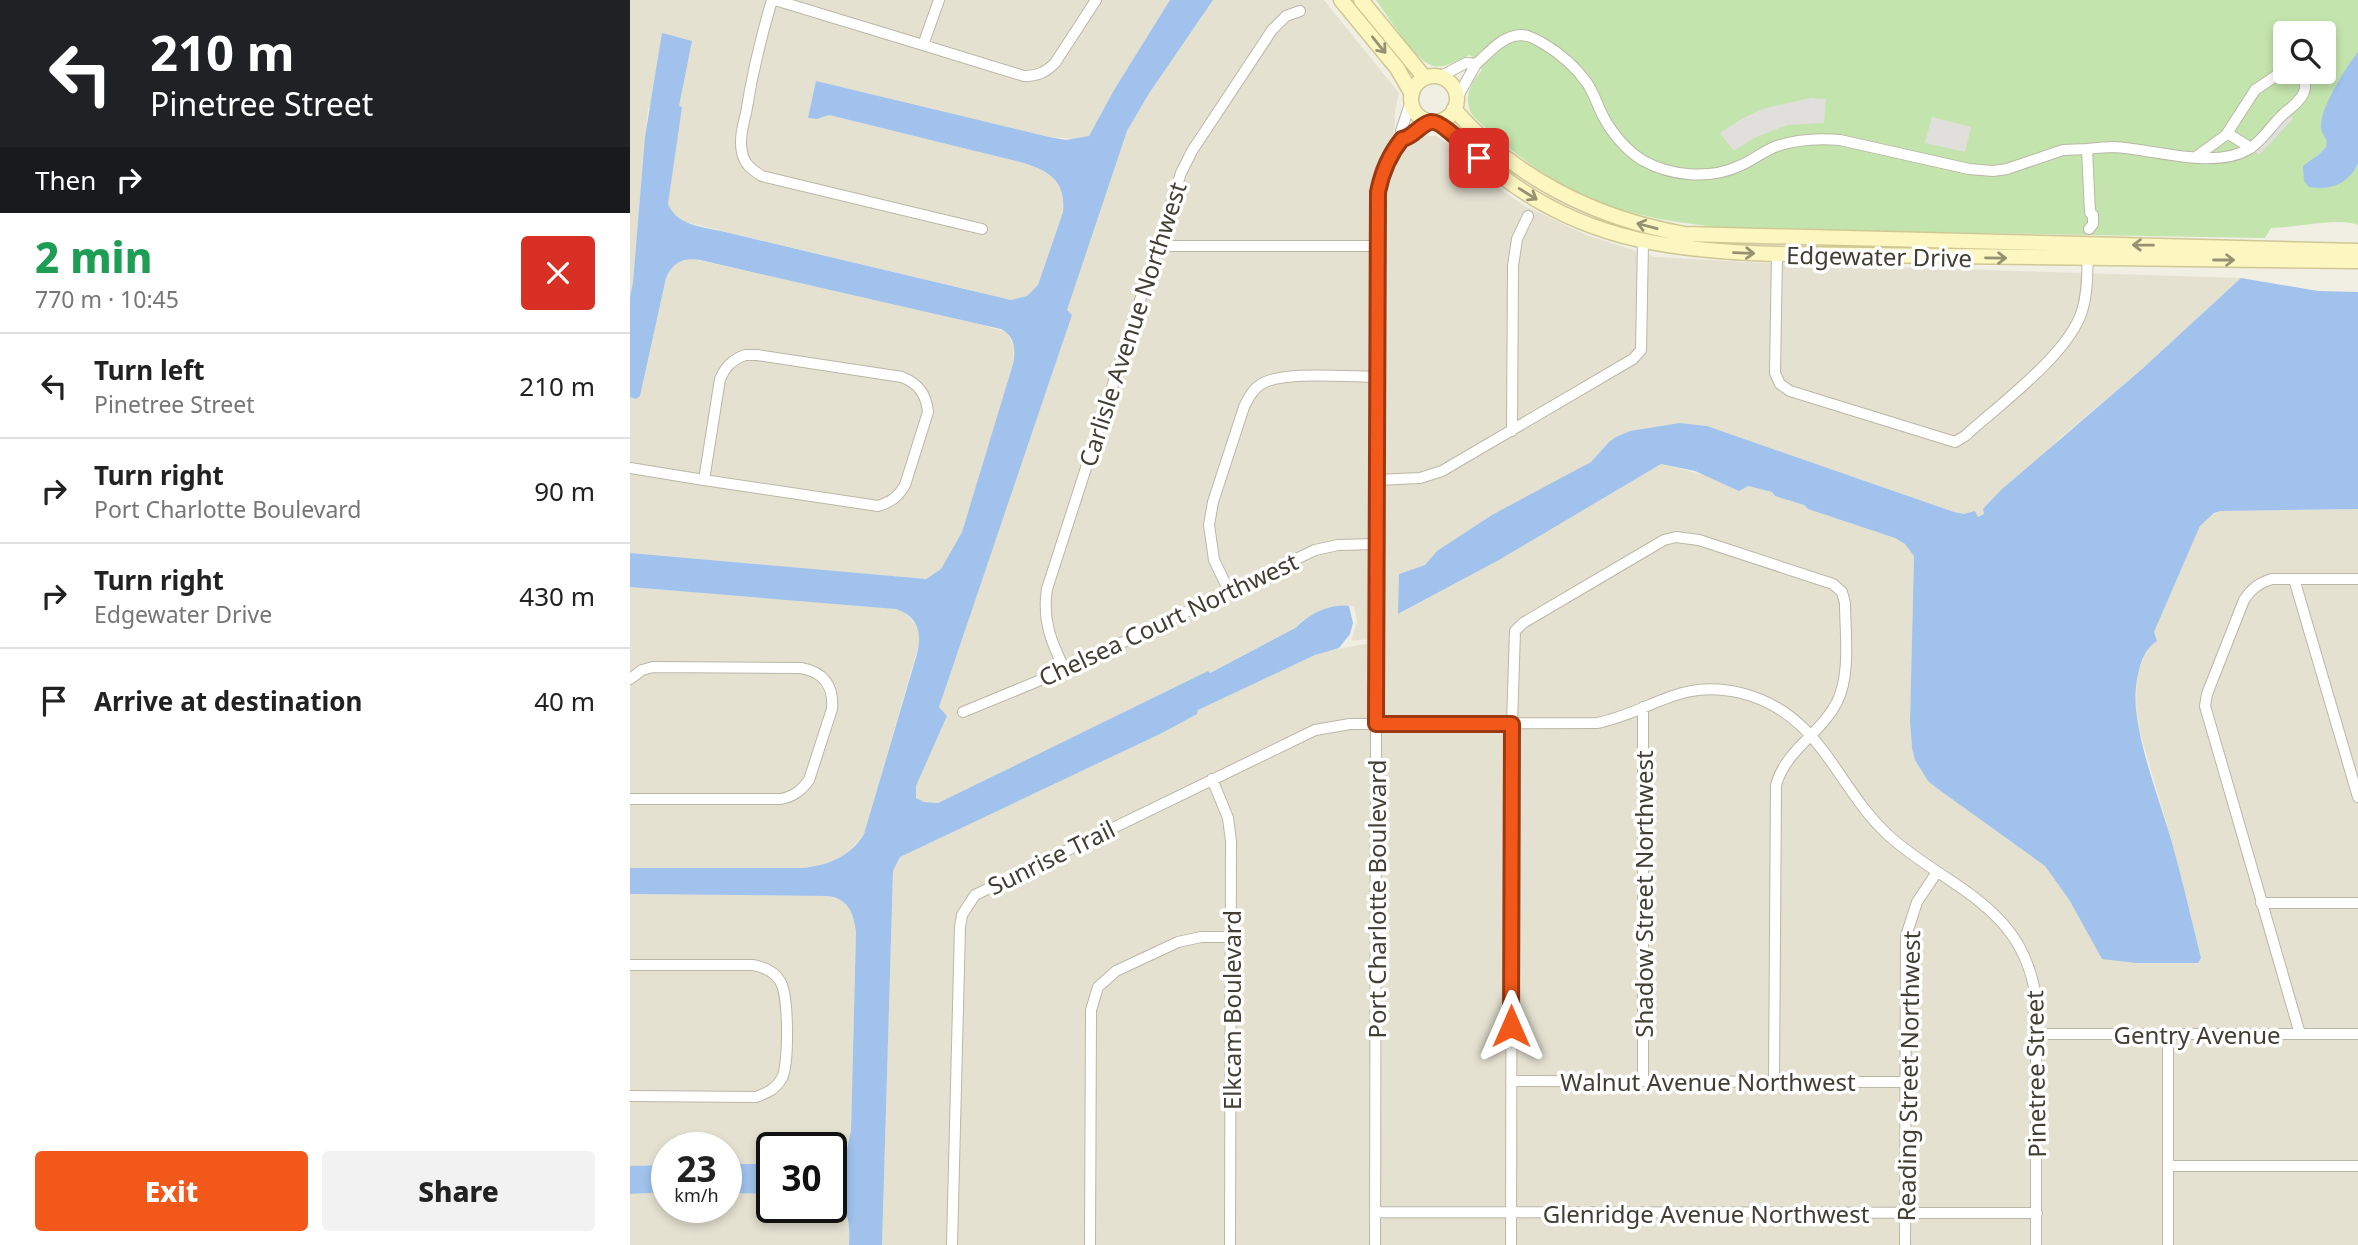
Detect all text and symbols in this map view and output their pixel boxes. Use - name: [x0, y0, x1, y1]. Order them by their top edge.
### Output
- text: 210 m: [150, 19, 295, 85]
- map controls: [2273, 21, 2336, 84]
- button: search: [2273, 21, 2336, 84]
- icon: left: [35, 28, 126, 119]
- one-way arrow: [1371, 36, 1387, 54]
- text: Pinetree Street: [150, 82, 373, 125]
- pin: [1449, 128, 1509, 188]
- icon: arrive: [1460, 139, 1498, 177]
- icon: right: [110, 161, 148, 199]
- text: Then: [35, 162, 96, 198]
- street label: Carlisle Avenue Northwest: [1070, 177, 1194, 471]
- one-way arrow: [1518, 186, 1537, 201]
- one-way arrow: [1636, 219, 1659, 232]
- text: 2 min: [35, 228, 152, 285]
- button: close: [521, 236, 595, 310]
- street label: Edgewater Drive: [1786, 238, 1972, 274]
- one-way arrow: [2132, 238, 2155, 252]
- one-way arrow: [1733, 247, 1756, 260]
- one-way arrow: [1985, 251, 2008, 265]
- one-way arrow: [2212, 253, 2235, 267]
- text: 770 m · 10:45: [35, 283, 179, 315]
- text: Turn left: [94, 352, 205, 388]
- icon: left: [35, 367, 73, 405]
- text: 210 m: [519, 368, 595, 404]
- text: Pinetree Street: [94, 388, 255, 420]
- text: Turn right: [94, 457, 224, 493]
- icon: right: [35, 472, 73, 510]
- text: 90 m: [534, 473, 595, 509]
- text: Port Charlotte Boulevard: [94, 493, 361, 525]
- street label: Chelsea Court Northwest: [1033, 544, 1303, 694]
- text: Turn right: [94, 562, 224, 598]
- icon: right: [35, 577, 73, 615]
- text: 430 m: [519, 578, 595, 614]
- text: Edgewater Drive: [94, 598, 272, 630]
- icon: arrive: [35, 682, 73, 720]
- text: Arrive at destination: [94, 683, 363, 719]
- text: 40 m: [534, 683, 595, 719]
- street label: Shadow Street Northwest: [1627, 750, 1660, 1038]
- street label: Port Charlotte Boulevard: [1360, 759, 1393, 1039]
- street label: Sunrise Trail: [982, 812, 1120, 902]
- street label: Elkcam Boulevard: [1215, 910, 1248, 1110]
- street label: Reading Street Northwest: [1889, 930, 1927, 1222]
- position arrow: [1474, 989, 1548, 1063]
- street label: Pinetree Street: [2017, 990, 2053, 1158]
- street label: Gentry Avenue: [2113, 1018, 2281, 1051]
- street label: Walnut Avenue Northwest: [1560, 1065, 1856, 1098]
- speed limit sign: 30: [756, 1132, 847, 1223]
- text: 23: [676, 1145, 717, 1192]
- button: Exit: [35, 1151, 308, 1231]
- button: Share: [322, 1151, 595, 1231]
- text: km/h: [674, 1183, 719, 1207]
- street label: Glenridge Avenue Northwest: [1543, 1197, 1870, 1230]

